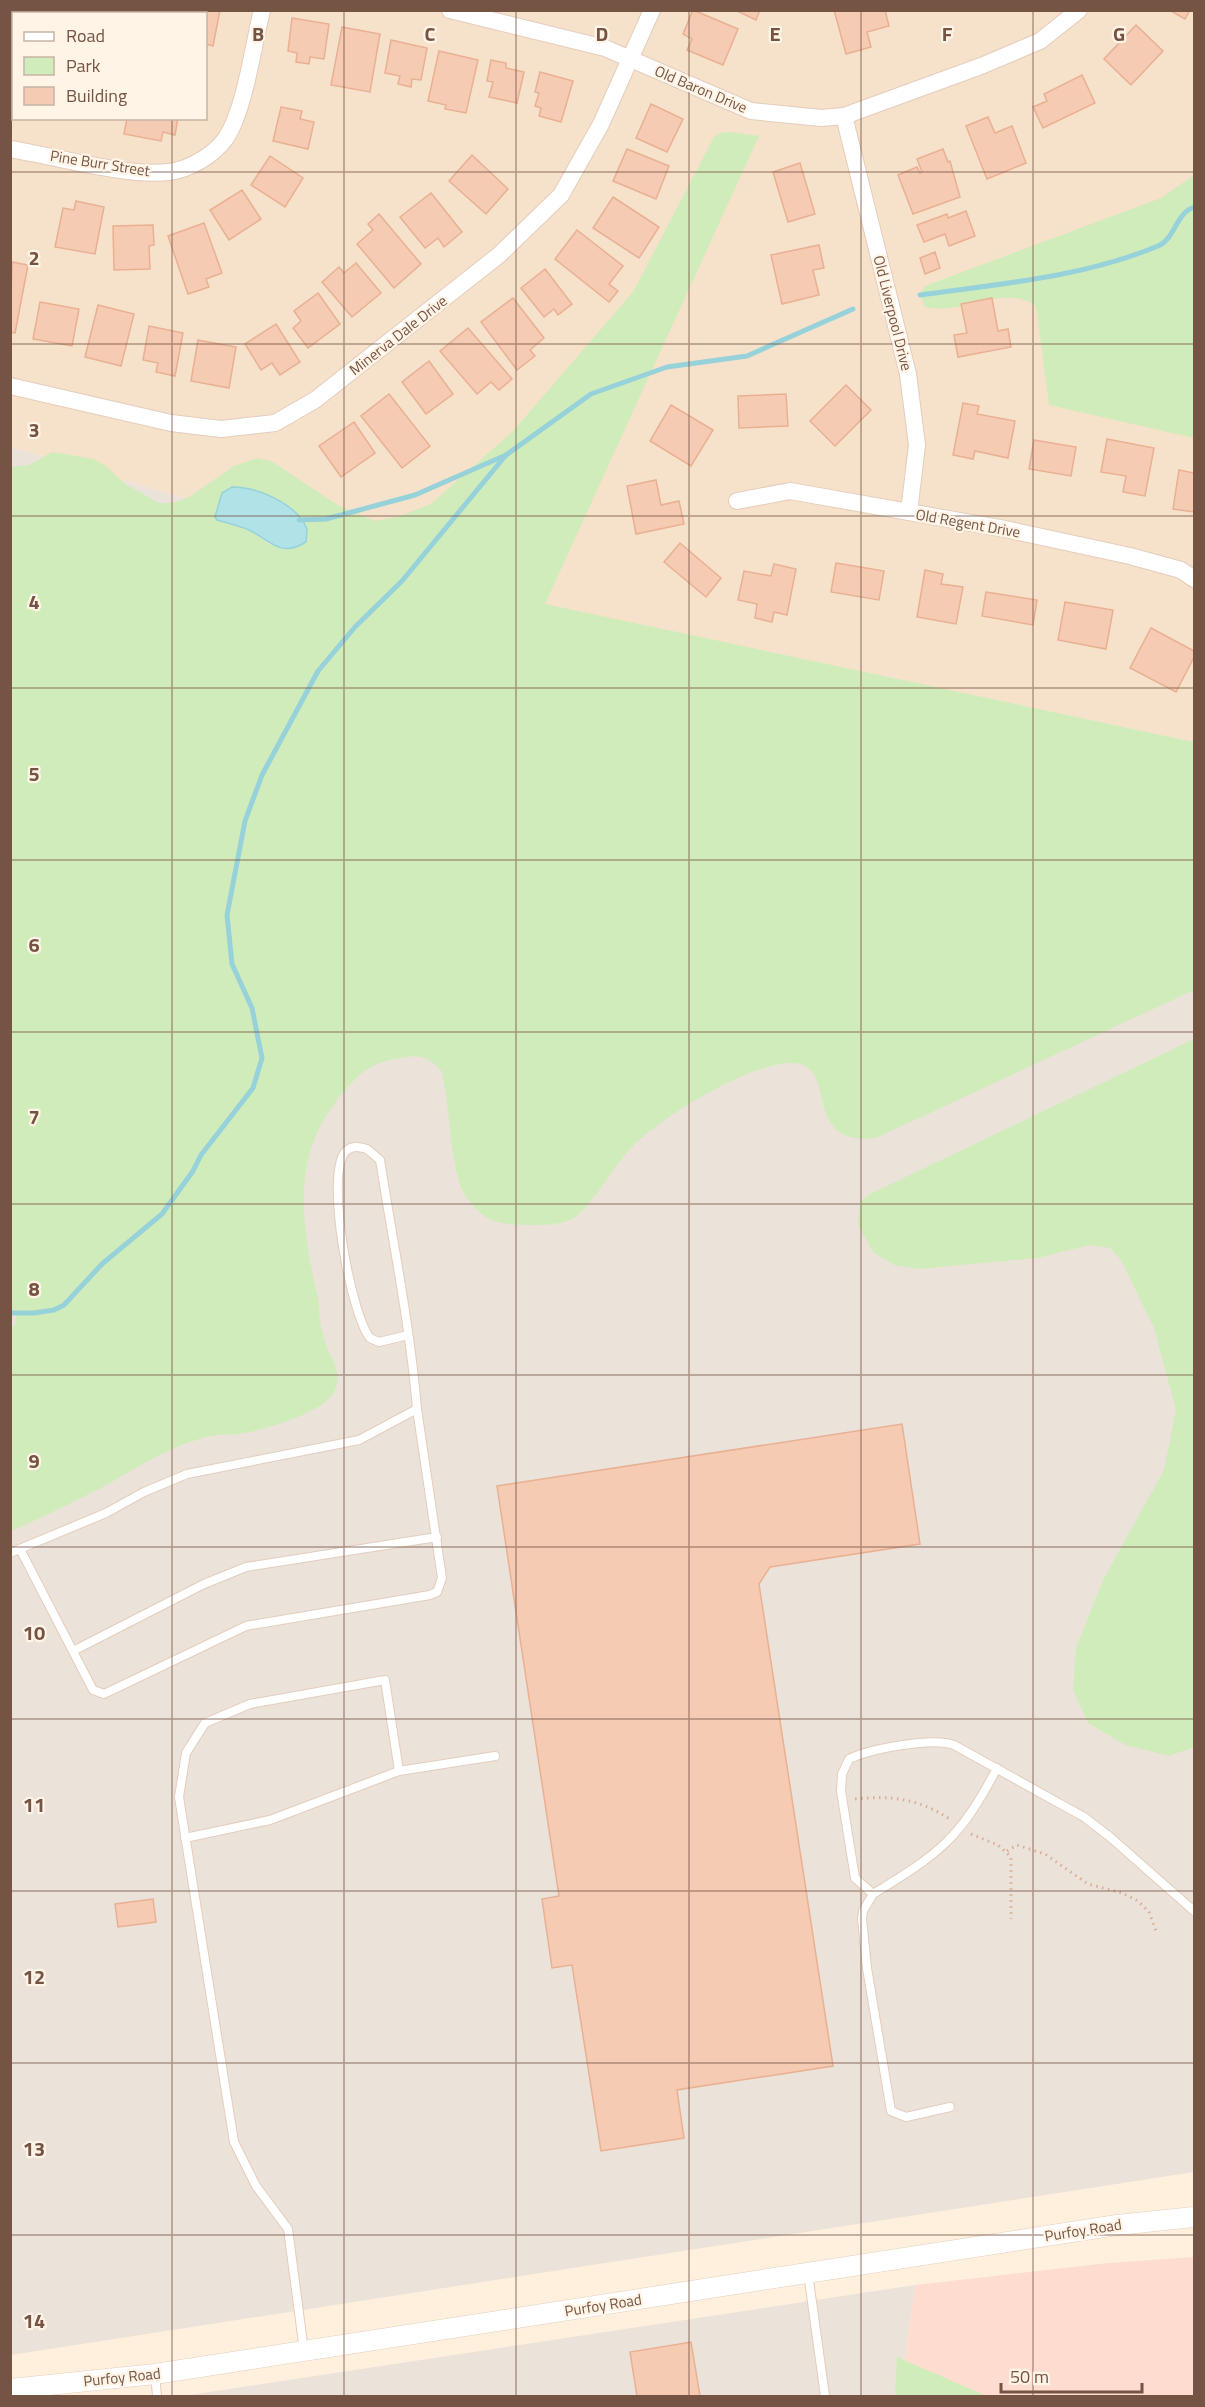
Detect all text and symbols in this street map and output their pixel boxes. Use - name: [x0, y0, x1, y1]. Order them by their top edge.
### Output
- legend: [12, 12, 207, 120]
- text: B: [252, 18, 264, 49]
- text: C: [425, 18, 436, 49]
- text: D: [596, 18, 608, 49]
- text: E: [769, 18, 781, 49]
- text: F: [942, 18, 953, 49]
- text: G: [1113, 18, 1125, 49]
- text: Road: [66, 22, 105, 49]
- text: Park: [66, 52, 101, 79]
- street label: Old Baron Drive: [651, 59, 751, 119]
- text: Building: [66, 82, 127, 109]
- street label: Pine Burr Street: [48, 144, 152, 182]
- text: 2: [28, 242, 40, 273]
- street label: Old Liverpool Drive: [868, 253, 918, 373]
- street label: Minerva Dale Drive: [344, 289, 452, 381]
- text: 3: [28, 414, 40, 445]
- street label: Old Regent Drive: [914, 502, 1022, 544]
- text: 4: [28, 586, 40, 617]
- text: 5: [28, 758, 40, 789]
- text: 6: [28, 929, 40, 960]
- text: 7: [28, 1101, 40, 1132]
- text: 8: [28, 1273, 40, 1304]
- text: 9: [28, 1445, 40, 1476]
- text: 10: [23, 1617, 45, 1648]
- text: 11: [23, 1789, 45, 1820]
- text: 12: [23, 1961, 45, 1992]
- text: 13: [23, 2133, 45, 2164]
- street label: Purfoy Road: [1043, 2213, 1123, 2247]
- street label: Purfoy Road: [563, 2288, 643, 2322]
- text: 14: [23, 2305, 45, 2336]
- scale bar: [1001, 2356, 1142, 2394]
- street label: Purfoy Road: [82, 2362, 162, 2392]
- text: 50 m: [1010, 2363, 1049, 2390]

